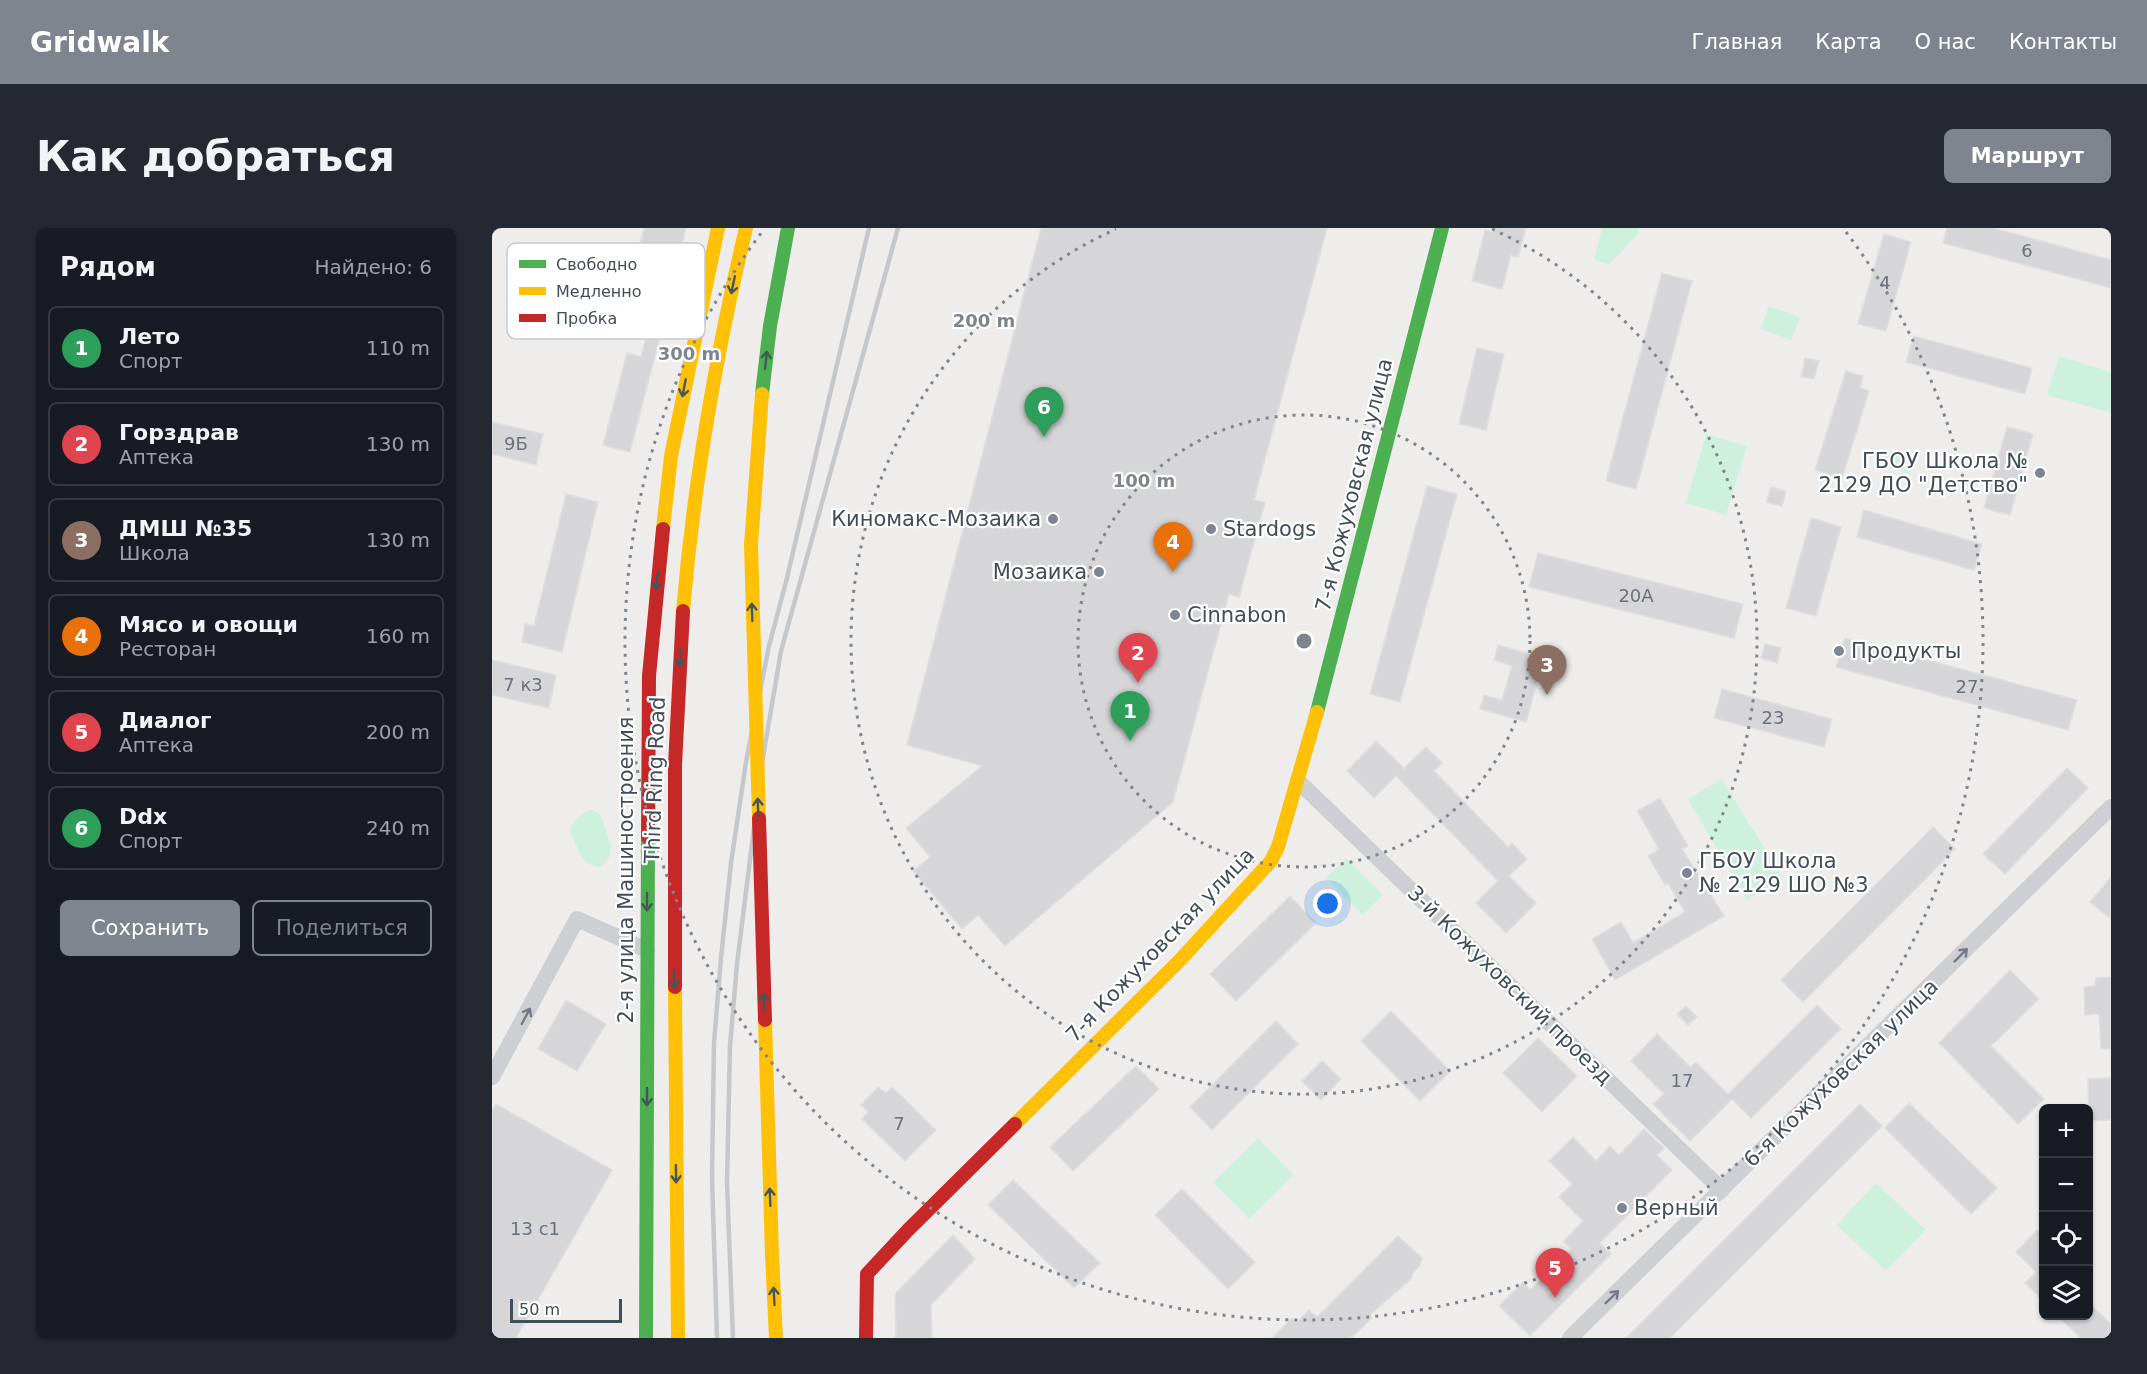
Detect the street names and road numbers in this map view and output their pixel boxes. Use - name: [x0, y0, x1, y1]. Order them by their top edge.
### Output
- street label: 7-я Кожуховская улица: [1311, 356, 1397, 614]
- street label: Third Ring Road: [640, 696, 670, 865]
- street label: 2-я улица Машиностроения: [614, 717, 638, 1023]
- street label: 7-я Кожуховская улица: [1061, 843, 1259, 1047]
- street label: 3-й Кожуховский проезд: [1403, 881, 1617, 1089]
- street label: 6-я Кожуховская улица: [1739, 974, 1943, 1172]

